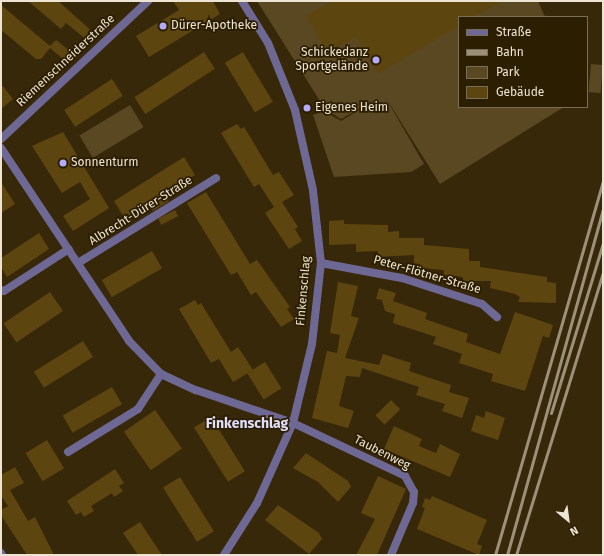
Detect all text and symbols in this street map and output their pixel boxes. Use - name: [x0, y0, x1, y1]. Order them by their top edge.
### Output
- street label: Riemenschneiderstraße: [14, 12, 118, 110]
- legend: [458, 16, 588, 108]
- place label: Dürer-Apotheke: [171, 19, 257, 33]
- marker: Dürer-Apotheke: [158, 21, 168, 31]
- text: Straße: [496, 25, 531, 39]
- text: Bahn: [496, 45, 524, 59]
- place label: Schickedanz Sportgelände: [295, 46, 368, 74]
- marker: Schickedanz Sportgelände: [371, 55, 381, 65]
- text: Park: [496, 65, 520, 79]
- text: Gebäude: [496, 85, 544, 99]
- place label: Eigenes Heim: [315, 101, 388, 115]
- marker: Eigenes Heim: [302, 103, 312, 113]
- place label: Sonnenturm: [71, 156, 138, 170]
- marker: Sonnenturm: [58, 158, 68, 168]
- street label: Albrecht-Dürer-Straße: [87, 173, 195, 249]
- street label: Peter-Flötner-Straße: [372, 253, 482, 297]
- street label: Finkenschlag: [294, 256, 314, 326]
- district label: Finkenschlag: [206, 416, 288, 432]
- street label: Taubenweg: [351, 433, 413, 473]
- north arrow: [548, 500, 588, 540]
- text: N: [568, 523, 580, 538]

